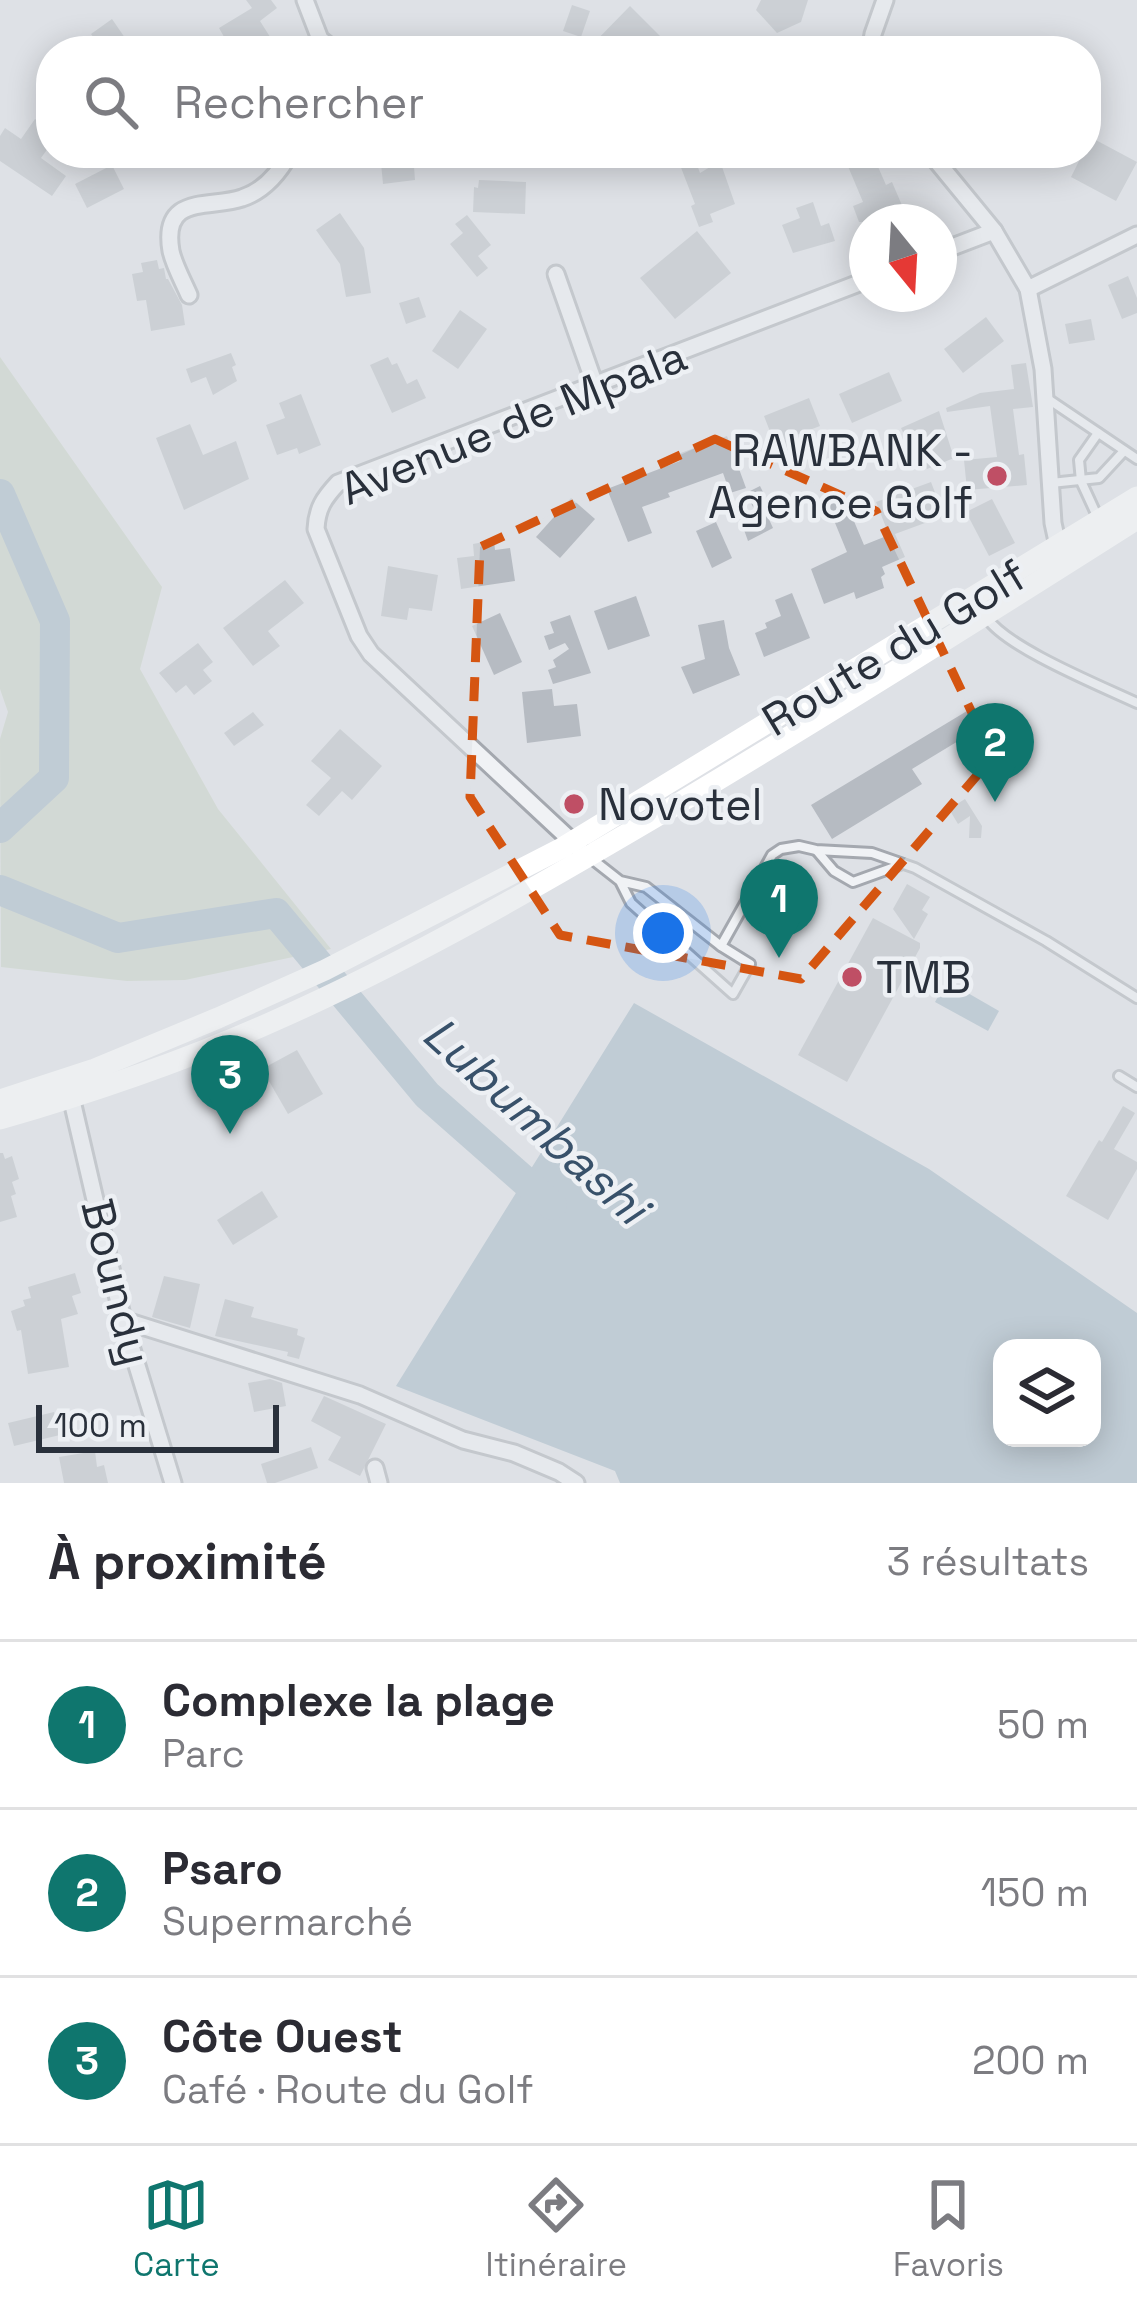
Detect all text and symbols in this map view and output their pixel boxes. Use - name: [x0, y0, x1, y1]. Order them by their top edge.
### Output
- search box: [36, 36, 1101, 168]
- icon: search: [78, 69, 144, 135]
- text: Rechercher: [174, 74, 424, 131]
- north arrow: [849, 204, 957, 312]
- street label: Avenue de Mpala: [332, 327, 695, 518]
- place label: RAWBANK - Agence Golf: [708, 422, 973, 531]
- marker: RAWBANK - Agence Golf: [984, 463, 1010, 489]
- street label: Route du Golf: [752, 546, 1037, 749]
- pin: 2: [956, 703, 1034, 802]
- place label: Novotel: [598, 776, 763, 833]
- marker: Novotel: [561, 791, 587, 817]
- pin: 1: [740, 859, 818, 958]
- your location: [633, 903, 693, 963]
- place label: TMB: [876, 949, 971, 1006]
- marker: TMB: [839, 964, 865, 990]
- water label: Lubumbashi: [411, 1003, 665, 1241]
- pin: 3: [191, 1035, 269, 1134]
- street label: Boundy: [68, 1193, 165, 1371]
- map controls: [993, 1339, 1101, 1447]
- button: layers: [993, 1339, 1101, 1447]
- scale bar: [36, 1399, 279, 1452]
- text: 100 m: [54, 1405, 147, 1447]
- text: À proximité: [48, 1529, 327, 1594]
- text: 3 résultats: [887, 1537, 1089, 1586]
- text: Complexe la plage: [162, 1672, 555, 1729]
- text: 1: [78, 1700, 96, 1749]
- text: 50 m: [997, 1700, 1089, 1749]
- text: Parc: [162, 1729, 245, 1778]
- text: Psaro: [162, 1840, 283, 1897]
- text: 2: [75, 1868, 99, 1917]
- text: 150 m: [981, 1868, 1089, 1917]
- text: Supermarché: [162, 1897, 413, 1946]
- text: Côte Ouest: [162, 2008, 403, 2065]
- text: 3: [75, 2036, 99, 2085]
- text: 200 m: [972, 2036, 1089, 2085]
- text: Café · Route du Golf: [162, 2065, 534, 2114]
- tab: Carte: [133, 2172, 220, 2286]
- tab: Itinéraire: [486, 2172, 627, 2286]
- tab: Favoris: [893, 2172, 1004, 2286]

